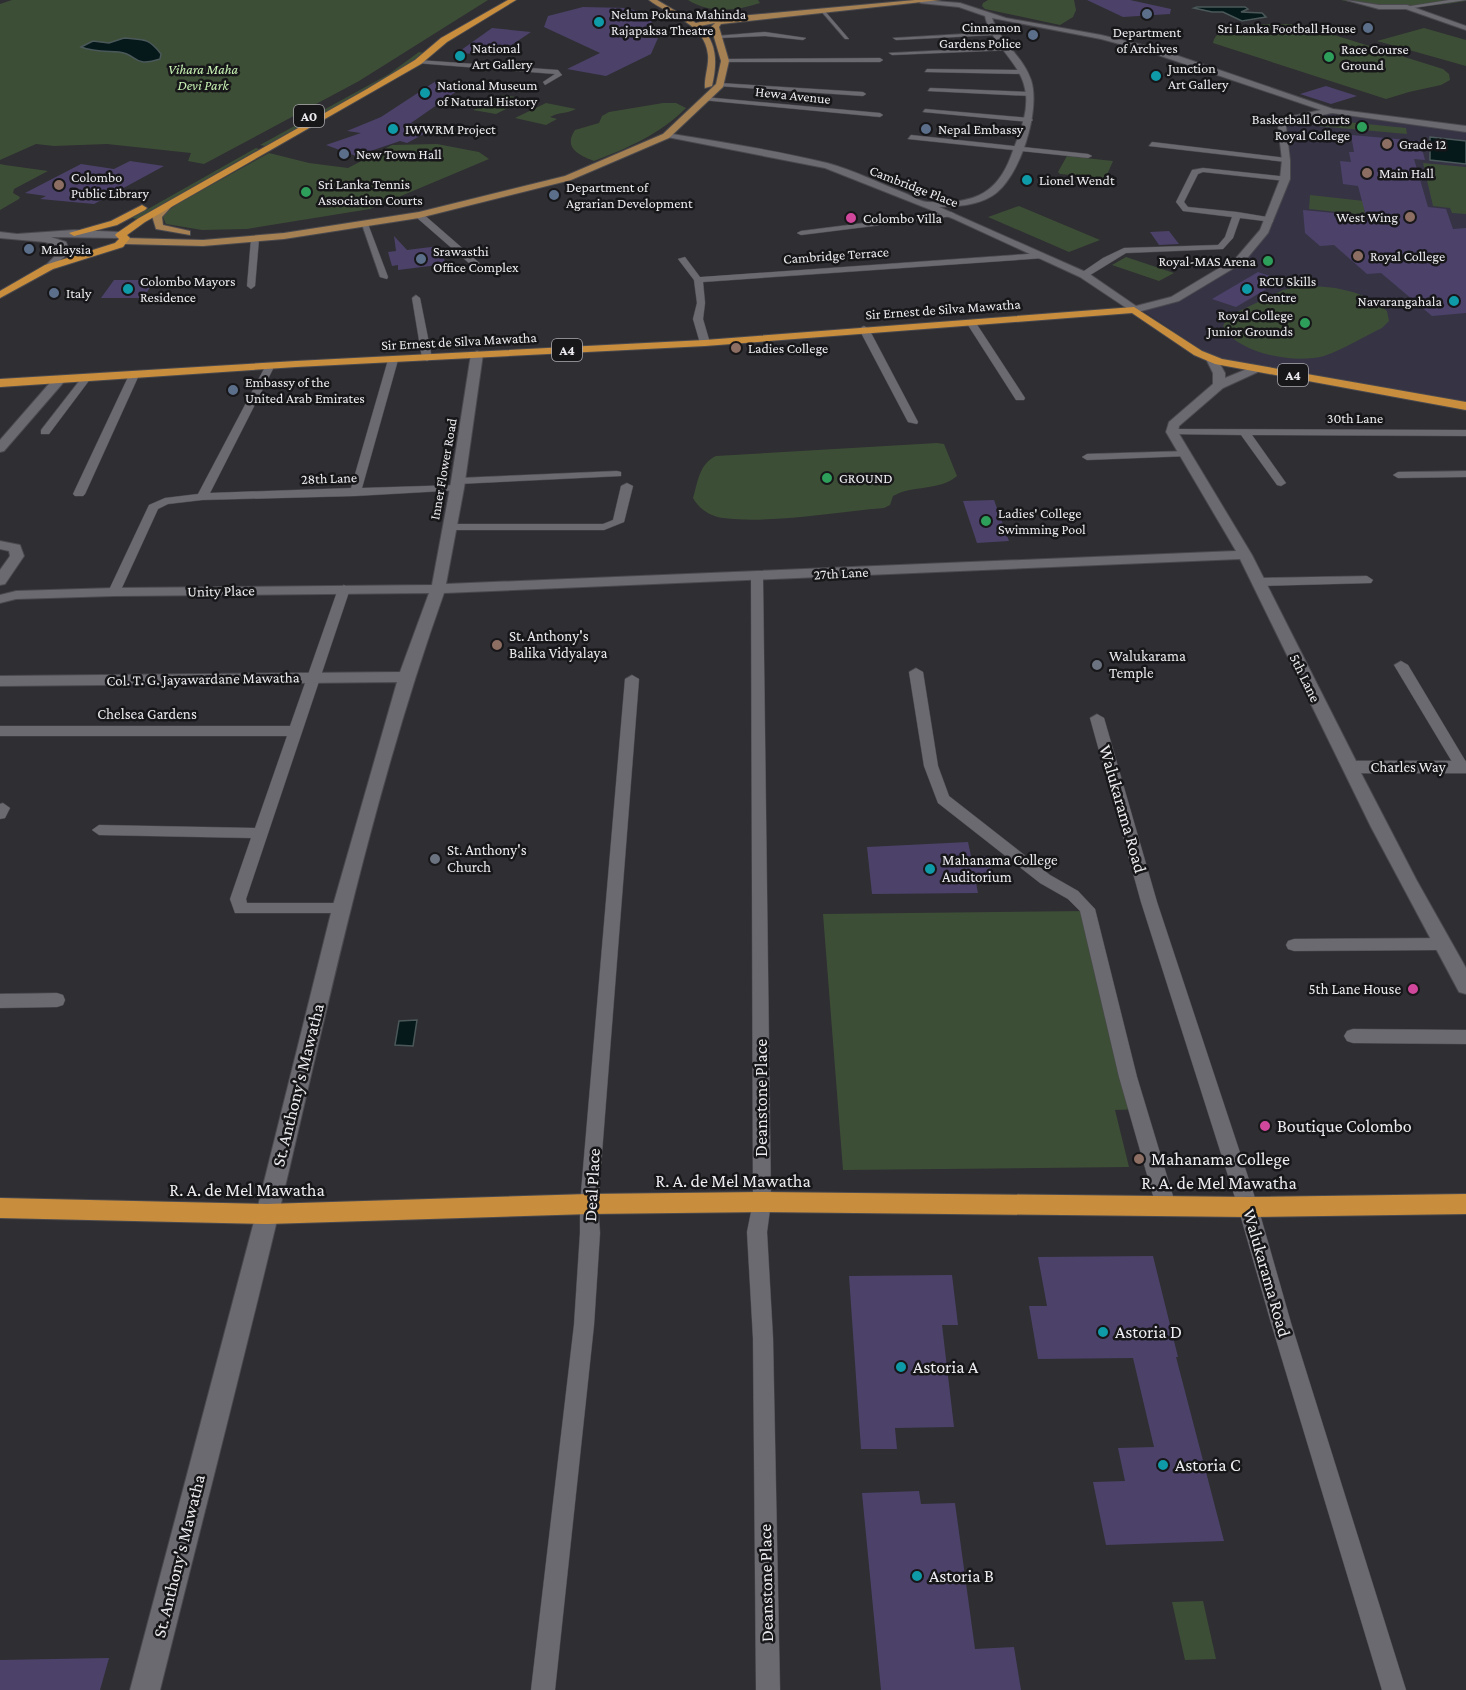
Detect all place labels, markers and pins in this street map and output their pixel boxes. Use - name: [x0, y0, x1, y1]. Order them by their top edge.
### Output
- place label: Nelum Pokuna Mahinda Rajapaksa Theatre: [611, 6, 747, 39]
- marker: Department of Archives: [1140, 7, 1154, 21]
- marker: Nelum Pokuna Mahinda Rajapaksa Theatre: [592, 15, 606, 29]
- place label: Cinnamon Gardens Police: [939, 19, 1021, 51]
- place label: Sri Lanka Football House: [1218, 20, 1356, 36]
- marker: Sri Lanka Football House: [1361, 21, 1375, 35]
- place label: Department of Archives: [1113, 24, 1182, 56]
- marker: Cinnamon Gardens Police: [1026, 28, 1040, 42]
- place label: National Art Gallery: [472, 40, 533, 72]
- place label: Race Course Ground: [1341, 41, 1409, 73]
- marker: National Art Gallery: [453, 49, 467, 63]
- marker: Race Course Ground: [1322, 50, 1336, 64]
- place label: Junction Art Gallery: [1166, 60, 1229, 92]
- marker: Junction Art Gallery: [1149, 69, 1163, 83]
- place label: National Museum of Natural History: [437, 77, 538, 109]
- marker: National Museum of Natural History: [418, 86, 432, 100]
- place label: Basketball Courts Royal College: [1252, 111, 1350, 143]
- marker: Basketball Courts Royal College: [1355, 120, 1369, 134]
- place label: IWWRM Project: [405, 121, 496, 138]
- place label: Nepal Embassy: [938, 121, 1024, 137]
- marker: IWWRM Project: [386, 122, 400, 136]
- marker: Nepal Embassy: [919, 122, 933, 136]
- place label: Grade 12: [1399, 136, 1447, 152]
- marker: Grade 12: [1380, 137, 1394, 151]
- place label: New Town Hall: [356, 146, 442, 162]
- marker: New Town Hall: [337, 147, 351, 161]
- place label: Main Hall: [1379, 165, 1434, 181]
- marker: Main Hall: [1360, 166, 1374, 180]
- place label: Colombo Public Library: [71, 169, 149, 201]
- place label: Lionel Wendt: [1039, 172, 1115, 188]
- marker: Lionel Wendt: [1020, 173, 1034, 187]
- place label: Sri Lanka Tennis Association Courts: [318, 176, 423, 208]
- marker: Colombo Public Library: [52, 178, 66, 192]
- place label: Department of Agrarian Development: [566, 179, 693, 211]
- marker: Sri Lanka Tennis Association Courts: [299, 185, 313, 199]
- marker: Department of Agrarian Development: [547, 188, 561, 202]
- place label: West Wing: [1336, 209, 1398, 225]
- place label: Colombo Villa: [863, 210, 943, 226]
- marker: West Wing: [1403, 210, 1417, 224]
- marker: Colombo Villa: [844, 211, 858, 225]
- place label: Malaysia: [41, 241, 92, 257]
- marker: Malaysia: [22, 242, 36, 256]
- place label: Srawasthi Office Complex: [433, 243, 519, 275]
- place label: Royal College: [1370, 248, 1445, 264]
- marker: Royal College: [1351, 249, 1365, 263]
- marker: Srawasthi Office Complex: [414, 252, 428, 266]
- place label: Royal-MAS Arena: [1158, 253, 1257, 269]
- marker: Royal-MAS Arena: [1261, 254, 1275, 268]
- place label: Colombo Mayors Residence: [140, 273, 235, 305]
- place label: RCU Skills Centre: [1259, 273, 1316, 305]
- marker: Colombo Mayors Residence: [121, 282, 135, 296]
- marker: RCU Skills Centre: [1240, 282, 1254, 296]
- place label: Italy: [66, 285, 92, 301]
- marker: Italy: [47, 286, 61, 300]
- place label: Navarangahala: [1358, 293, 1443, 309]
- marker: Navarangahala: [1447, 294, 1461, 308]
- place label: Royal College Junior Grounds: [1205, 307, 1293, 339]
- marker: Royal College Junior Grounds: [1298, 316, 1312, 330]
- place label: Ladies College: [748, 340, 828, 356]
- marker: Ladies College: [729, 341, 743, 355]
- place label: Embassy of the United Arab Emirates: [245, 374, 365, 406]
- marker: Embassy of the United Arab Emirates: [226, 383, 240, 397]
- place label: GROUND: [839, 470, 892, 486]
- marker: GROUND: [820, 471, 834, 485]
- place label: Ladies' College Swimming Pool: [998, 505, 1086, 537]
- marker: Ladies' College Swimming Pool: [979, 514, 993, 528]
- place label: St. Anthony's Balika Vidyalaya: [509, 628, 607, 662]
- marker: St. Anthony's Balika Vidyalaya: [490, 638, 504, 652]
- place label: Walukarama Temple: [1109, 648, 1186, 682]
- marker: Walukarama Temple: [1090, 658, 1104, 672]
- place label: St. Anthony's Church: [447, 842, 527, 875]
- marker: St. Anthony's Church: [428, 852, 442, 866]
- place label: Mahanama College Auditorium: [942, 852, 1058, 885]
- marker: Mahanama College Auditorium: [923, 862, 937, 876]
- place label: 5th Lane House: [1309, 981, 1401, 997]
- marker: 5th Lane House: [1406, 982, 1420, 996]
- place label: Boutique Colombo: [1277, 1116, 1412, 1136]
- marker: Boutique Colombo: [1258, 1119, 1272, 1133]
- place label: Mahanama College: [1151, 1149, 1290, 1169]
- marker: Mahanama College: [1132, 1152, 1146, 1166]
- place label: Astoria D: [1115, 1322, 1182, 1342]
- marker: Astoria D: [1096, 1325, 1110, 1339]
- place label: Astoria A: [913, 1357, 979, 1377]
- marker: Astoria A: [894, 1360, 908, 1374]
- place label: Astoria C: [1175, 1455, 1241, 1475]
- marker: Astoria C: [1156, 1458, 1170, 1472]
- place label: Astoria B: [929, 1566, 994, 1586]
- marker: Astoria B: [910, 1569, 924, 1583]

